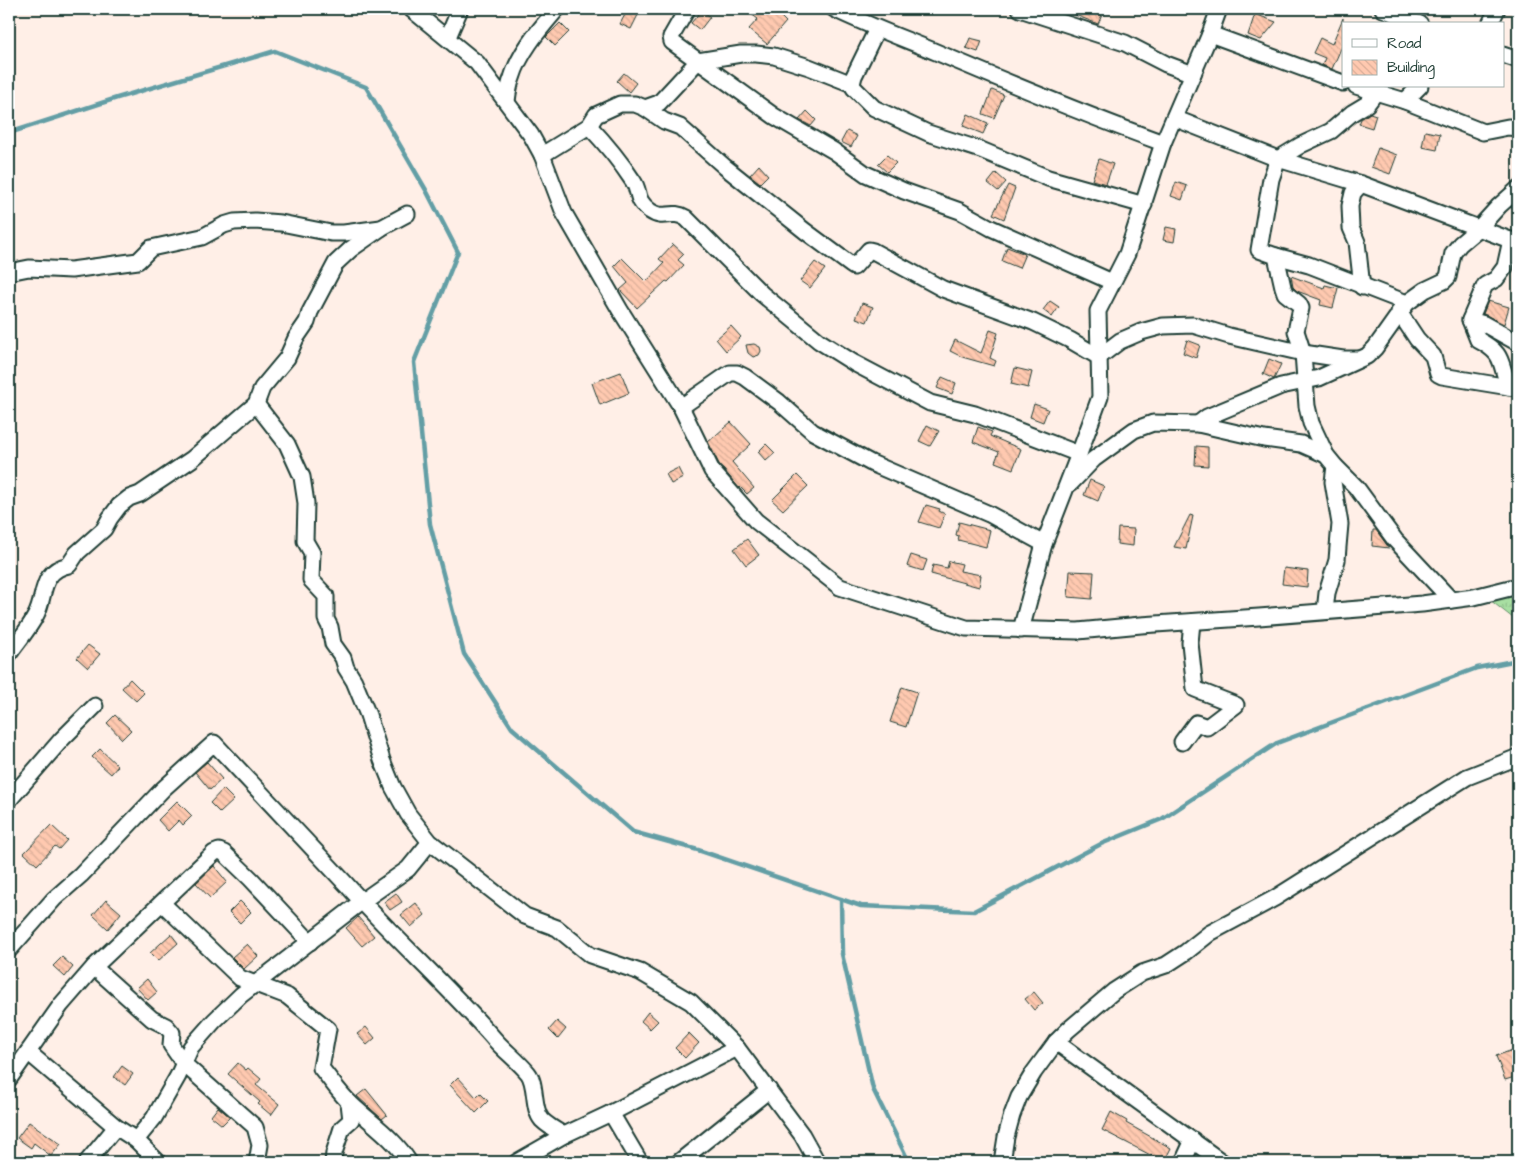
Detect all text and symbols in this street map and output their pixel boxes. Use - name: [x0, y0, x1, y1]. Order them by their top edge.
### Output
- legend: [1342, 22, 1504, 88]
- text: Road: [1387, 33, 1422, 54]
- text: Building: [1387, 57, 1435, 79]

